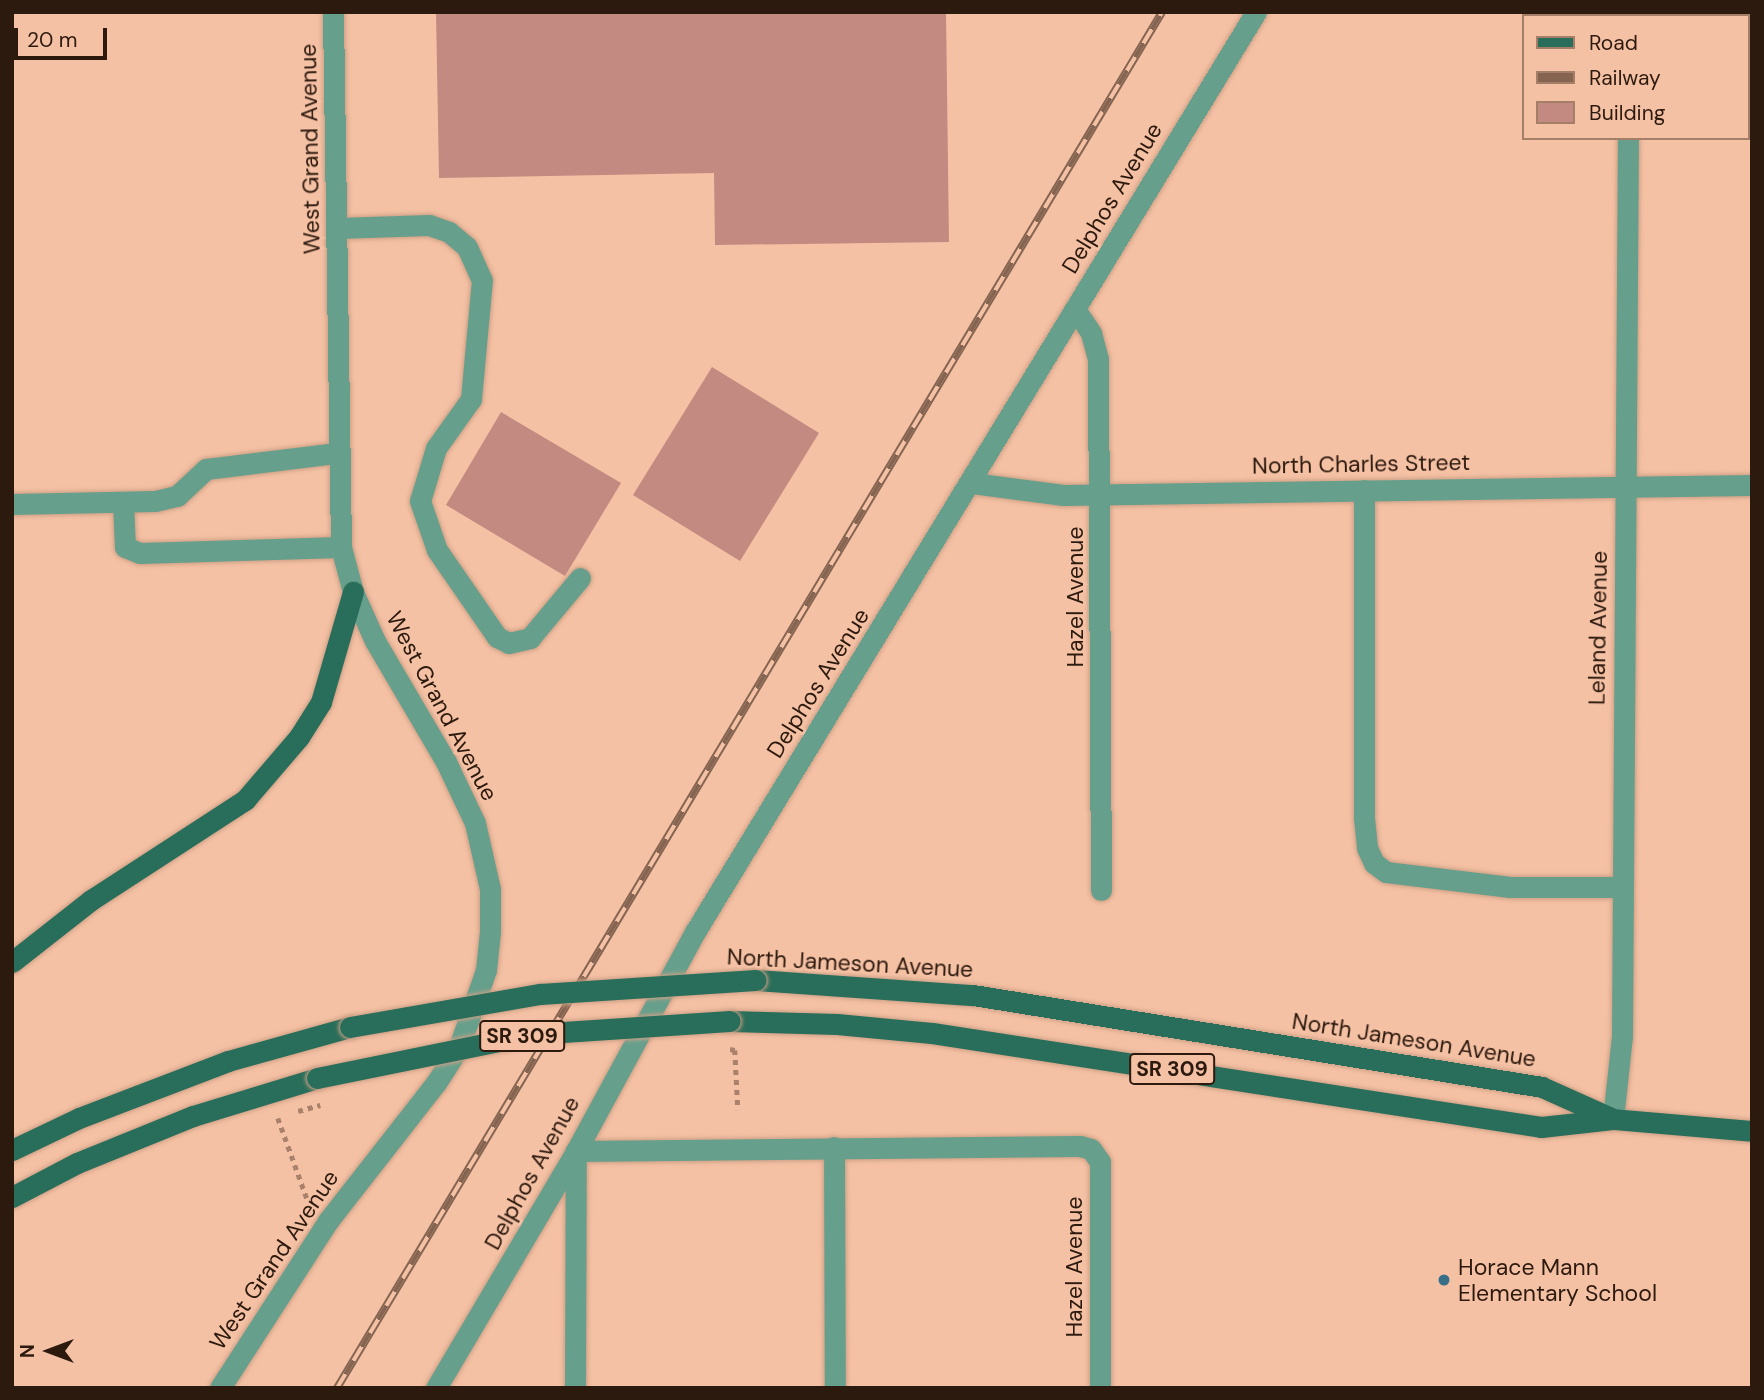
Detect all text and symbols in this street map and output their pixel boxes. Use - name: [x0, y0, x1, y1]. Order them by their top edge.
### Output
- scale bar: [18, 14, 110, 58]
- legend: [1522, 14, 1750, 140]
- text: 20 m: [27, 26, 78, 54]
- text: Road: [1589, 29, 1638, 57]
- street label: West Grand Avenue: [294, 43, 326, 255]
- text: Railway: [1589, 64, 1661, 92]
- text: Building: [1589, 99, 1665, 127]
- street label: Delphos Avenue: [1056, 118, 1168, 278]
- street label: North Charles Street: [1252, 448, 1470, 480]
- street label: Hazel Avenue: [1061, 526, 1089, 668]
- street label: Leland Avenue: [1583, 551, 1613, 705]
- street label: Delphos Avenue: [761, 603, 875, 763]
- street label: West Grand Avenue: [380, 607, 504, 805]
- street label: North Jameson Avenue: [726, 943, 974, 983]
- street label: North Jameson Avenue: [1290, 1007, 1538, 1073]
- road number: SR 309: [478, 1018, 566, 1054]
- road number: SR 309: [1128, 1052, 1216, 1086]
- street label: Delphos Avenue: [478, 1091, 586, 1255]
- street label: West Grand Avenue: [204, 1165, 344, 1355]
- street label: Hazel Avenue: [1060, 1196, 1088, 1338]
- place label: Horace Mann Elementary School: [1458, 1253, 1657, 1307]
- marker: Horace Mann Elementary School: [1436, 1272, 1452, 1288]
- north arrow: [14, 1316, 84, 1386]
- text: N: [15, 1344, 40, 1358]

